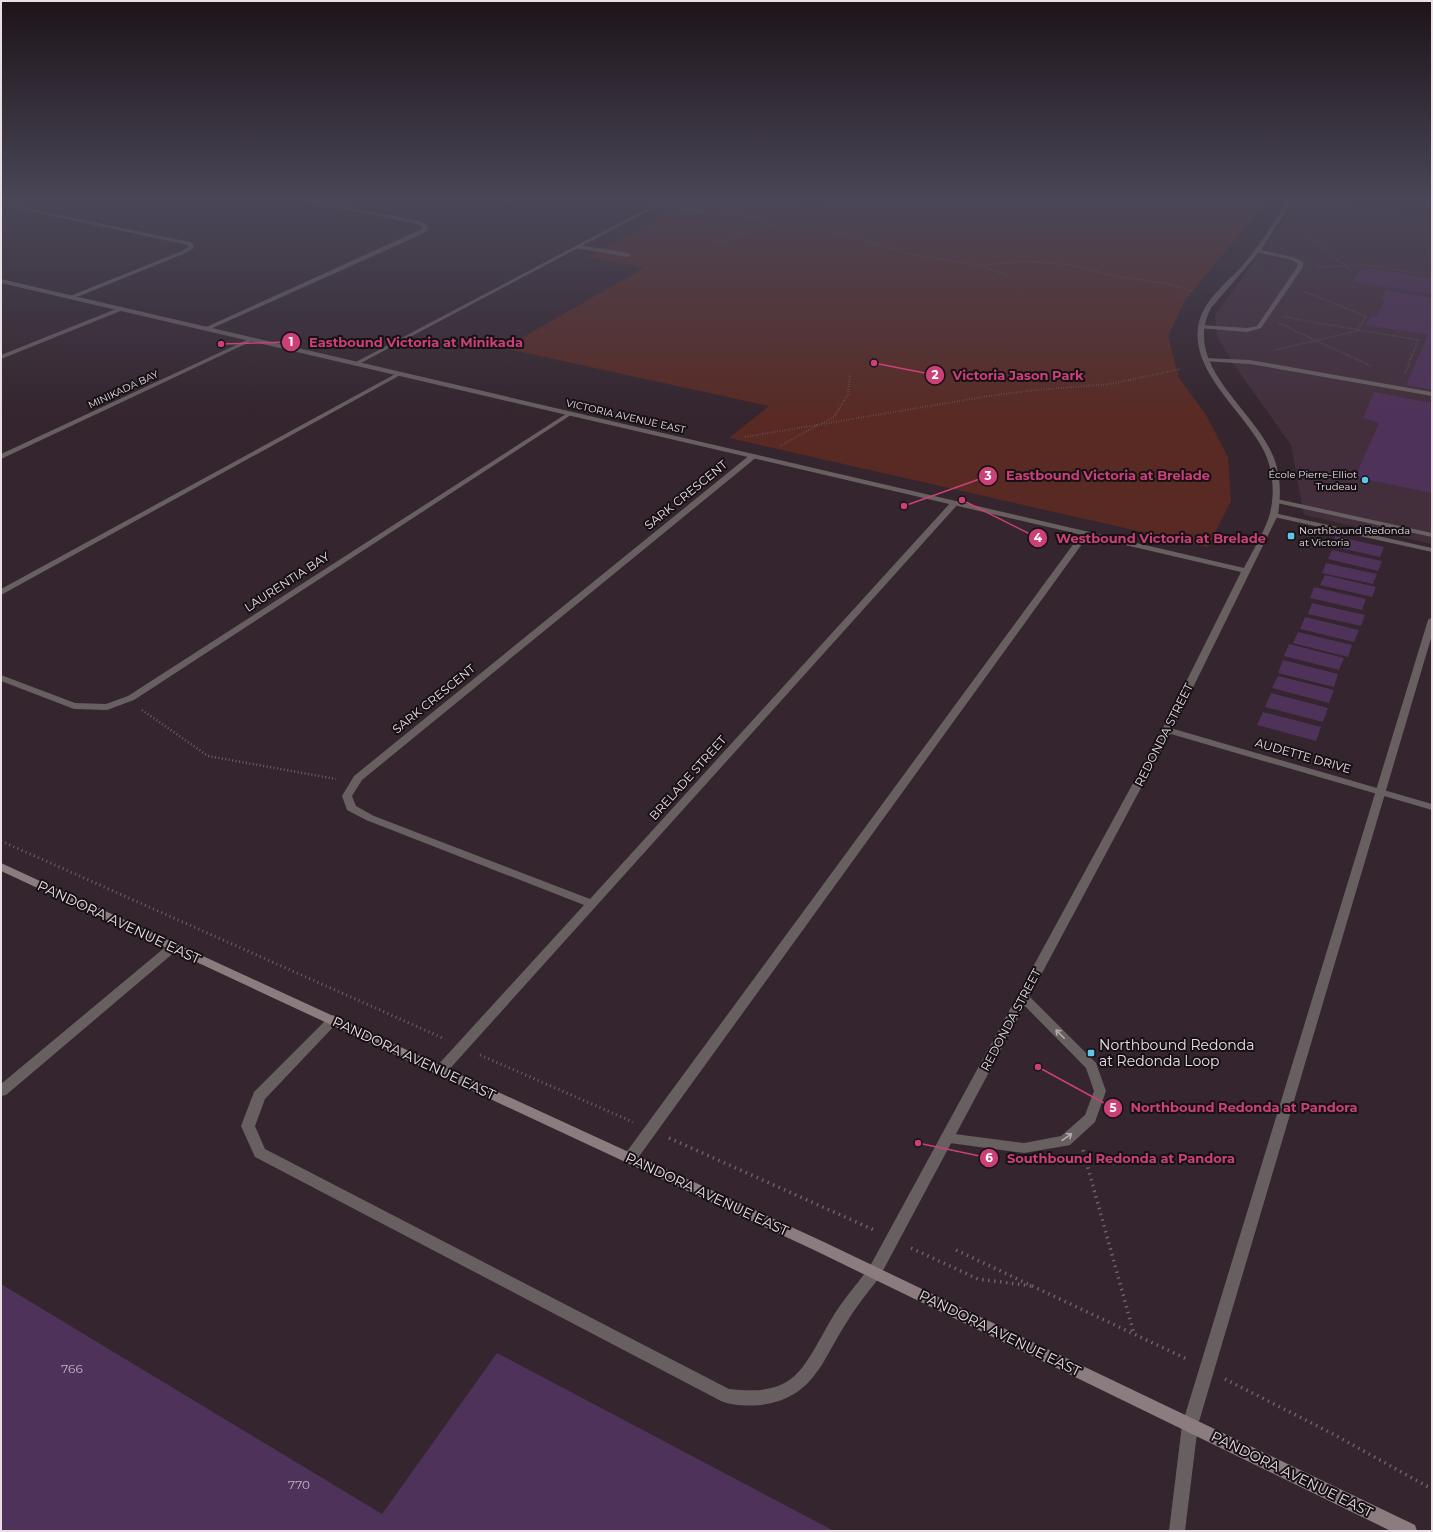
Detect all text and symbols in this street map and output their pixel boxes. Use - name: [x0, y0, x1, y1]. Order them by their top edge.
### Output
- callout: Eastbound Victoria at Minikada: [281, 330, 531, 355]
- text: 1: [289, 334, 293, 349]
- text: Eastbound Victoria at Minikada: [309, 334, 523, 350]
- callout: Victoria Jason Park: [925, 363, 1092, 388]
- street label: MINIKADA BAY: [86, 367, 161, 411]
- text: 2: [931, 367, 939, 382]
- text: Victoria Jason Park: [952, 367, 1084, 383]
- street label: VICTORIA AVENUE EAST: [565, 396, 687, 437]
- street label: SARK CRESCENT: [641, 457, 730, 533]
- callout: Eastbound Victoria at Brelade: [978, 463, 1218, 488]
- text: Eastbound Victoria at Brelade: [1006, 467, 1210, 483]
- text: 3: [983, 468, 992, 483]
- place label: École Pierre-Elliot Trudeau: [1268, 468, 1357, 493]
- marker: École Pierre-Elliot Trudeau: [1360, 475, 1370, 485]
- place label: Northbound Redonda at Victoria: [1299, 524, 1410, 549]
- callout: Westbound Victoria at Brelade: [1028, 525, 1274, 550]
- text: 4: [1034, 530, 1043, 545]
- text: Westbound Victoria at Brelade: [1056, 530, 1266, 546]
- marker: Northbound Redonda at Victoria: [1286, 531, 1296, 541]
- street label: LAURENTIA BAY: [241, 548, 332, 615]
- street label: SARK CRESCENT: [389, 661, 478, 737]
- street label: REDONDA STREET: [1131, 681, 1196, 789]
- street label: BRELADE STREET: [646, 732, 730, 823]
- street label: AUDETTE DRIVE: [1253, 735, 1353, 776]
- street label: PANDORA AVENUE EAST: [35, 876, 203, 968]
- street label: REDONDA STREET: [977, 966, 1044, 1074]
- street label: PANDORA AVENUE EAST: [330, 1012, 498, 1104]
- one-way arrow: [1055, 1029, 1065, 1039]
- place label: Northbound Redonda at Redonda Loop: [1099, 1036, 1255, 1070]
- marker: Northbound Redonda at Redonda Loop: [1086, 1048, 1096, 1058]
- callout: Northbound Redonda at Pandora: [1103, 1095, 1366, 1120]
- text: Northbound Redonda at Pandora: [1131, 1099, 1357, 1115]
- text: 5: [1109, 1100, 1117, 1115]
- one-way arrow: [1062, 1133, 1073, 1141]
- callout: Southbound Redonda at Pandora: [979, 1146, 1243, 1171]
- street label: PANDORA AVENUE EAST: [623, 1148, 791, 1240]
- text: 6: [985, 1150, 993, 1165]
- text: Southbound Redonda at Pandora: [1007, 1150, 1235, 1166]
- street label: PANDORA AVENUE EAST: [916, 1286, 1084, 1380]
- house number: 766: [61, 1361, 83, 1376]
- street label: PANDORA AVENUE EAST: [1208, 1427, 1376, 1521]
- house number: 770: [288, 1477, 310, 1492]

